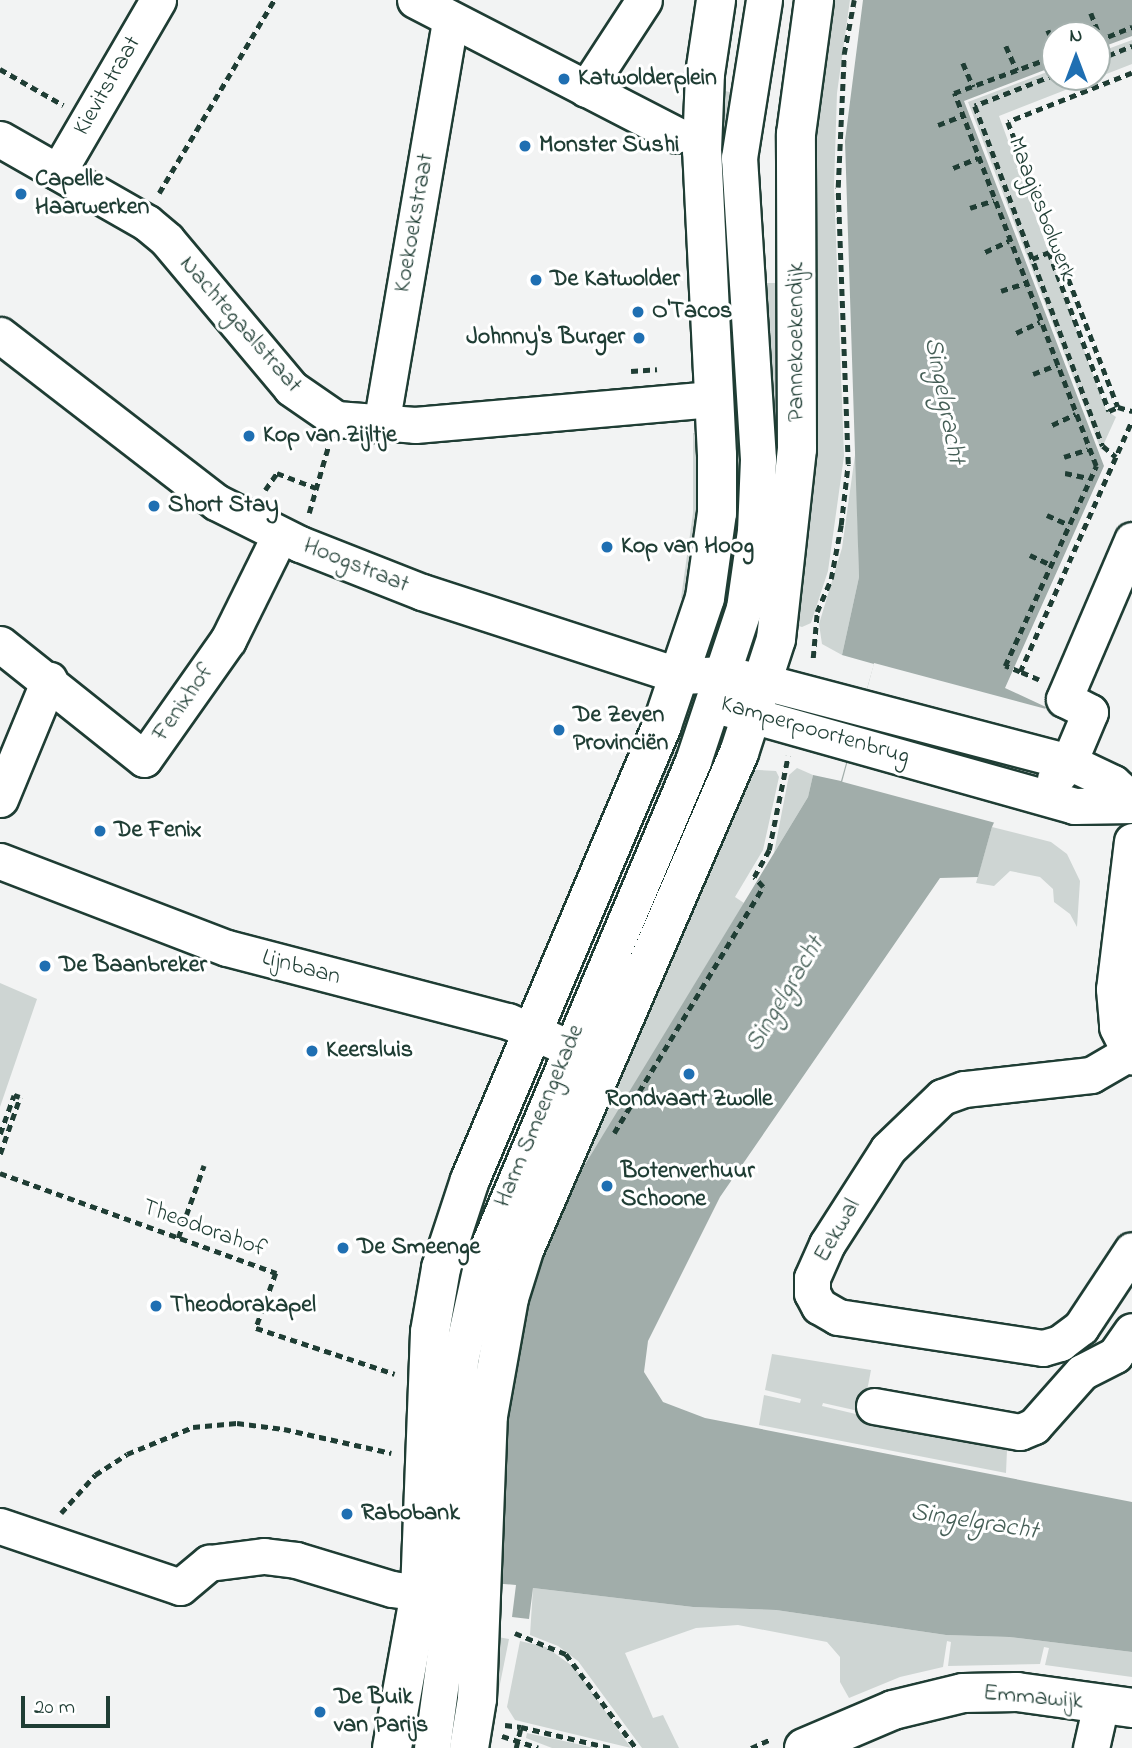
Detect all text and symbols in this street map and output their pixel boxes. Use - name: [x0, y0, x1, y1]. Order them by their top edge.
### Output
- north arrow: [1041, 21, 1111, 91]
- text: N: [1070, 23, 1082, 50]
- street label: Kievitstraat: [68, 31, 148, 141]
- place label: Katwolderplein: [578, 65, 717, 93]
- marker: Katwolderplein: [556, 71, 572, 87]
- place label: Monster Sushi: [539, 132, 679, 160]
- street label: Maagjesbolwerk: [1000, 133, 1082, 285]
- marker: Monster Sushi: [517, 138, 533, 154]
- street label: Koekoekstraat: [389, 151, 441, 295]
- place label: Capelle Haarwerken: [35, 166, 149, 222]
- marker: Capelle Haarwerken: [13, 186, 29, 202]
- street label: Nachtegaalstraat: [173, 250, 307, 400]
- street label: Pannekoekendijk: [783, 262, 811, 422]
- place label: De Katwolder: [550, 266, 680, 294]
- marker: De Katwolder: [528, 272, 544, 288]
- place label: O'Tacos: [652, 298, 732, 326]
- marker: O'Tacos: [630, 304, 646, 320]
- place label: Johnny's Burger: [466, 324, 625, 352]
- marker: Johnny's Burger: [631, 330, 647, 346]
- water label: Singelgracht: [915, 335, 971, 467]
- place label: Kop van Zijltje: [263, 422, 397, 450]
- marker: Kop van Zijltje: [241, 428, 257, 444]
- place label: Short Stay: [168, 492, 279, 520]
- marker: Short Stay: [146, 498, 162, 514]
- street label: Hoogstraat: [299, 532, 413, 600]
- place label: Kop van Hoog: [621, 533, 754, 561]
- marker: Kop van Hoog: [599, 539, 615, 555]
- street label: Fenixhof: [147, 659, 221, 747]
- street label: Kamperpoortenbrug: [717, 690, 913, 772]
- place label: De Zeven Provinciën: [573, 702, 668, 758]
- marker: De Zeven Provinciën: [551, 722, 567, 738]
- place label: De Fenix: [114, 817, 202, 845]
- marker: De Fenix: [92, 823, 108, 839]
- water label: Singelgracht: [740, 932, 832, 1058]
- street label: Lijnbaan: [259, 944, 343, 992]
- place label: De Baanbreker: [59, 952, 207, 980]
- marker: De Baanbreker: [37, 958, 53, 974]
- street label: Harm Smeengekade: [489, 1020, 591, 1212]
- place label: Keersluis: [326, 1037, 413, 1065]
- marker: Keersluis: [304, 1043, 320, 1059]
- marker: Rondvaart Zwolle: [681, 1066, 697, 1082]
- place label: Rondvaart Zwolle: [605, 1086, 773, 1114]
- place label: Botenverhuur Schoone: [621, 1158, 755, 1214]
- marker: Botenverhuur Schoone: [599, 1178, 615, 1194]
- street label: Theodorahof: [138, 1193, 270, 1265]
- street label: Eekwal: [808, 1194, 868, 1268]
- place label: De Smeenge: [357, 1234, 480, 1262]
- marker: De Smeenge: [335, 1240, 351, 1256]
- place label: Theodorakapel: [170, 1292, 316, 1320]
- marker: Theodorakapel: [148, 1298, 164, 1314]
- water label: Singelgracht: [908, 1498, 1040, 1548]
- place label: Rabobank: [361, 1500, 460, 1528]
- marker: Rabobank: [339, 1506, 355, 1522]
- street label: Emmawijk: [982, 1679, 1084, 1717]
- scale bar: [24, 1682, 114, 1726]
- place label: De Buik van Parijs: [334, 1684, 428, 1740]
- text: 20 m: [34, 1693, 75, 1723]
- marker: De Buik van Parijs: [312, 1704, 328, 1720]

